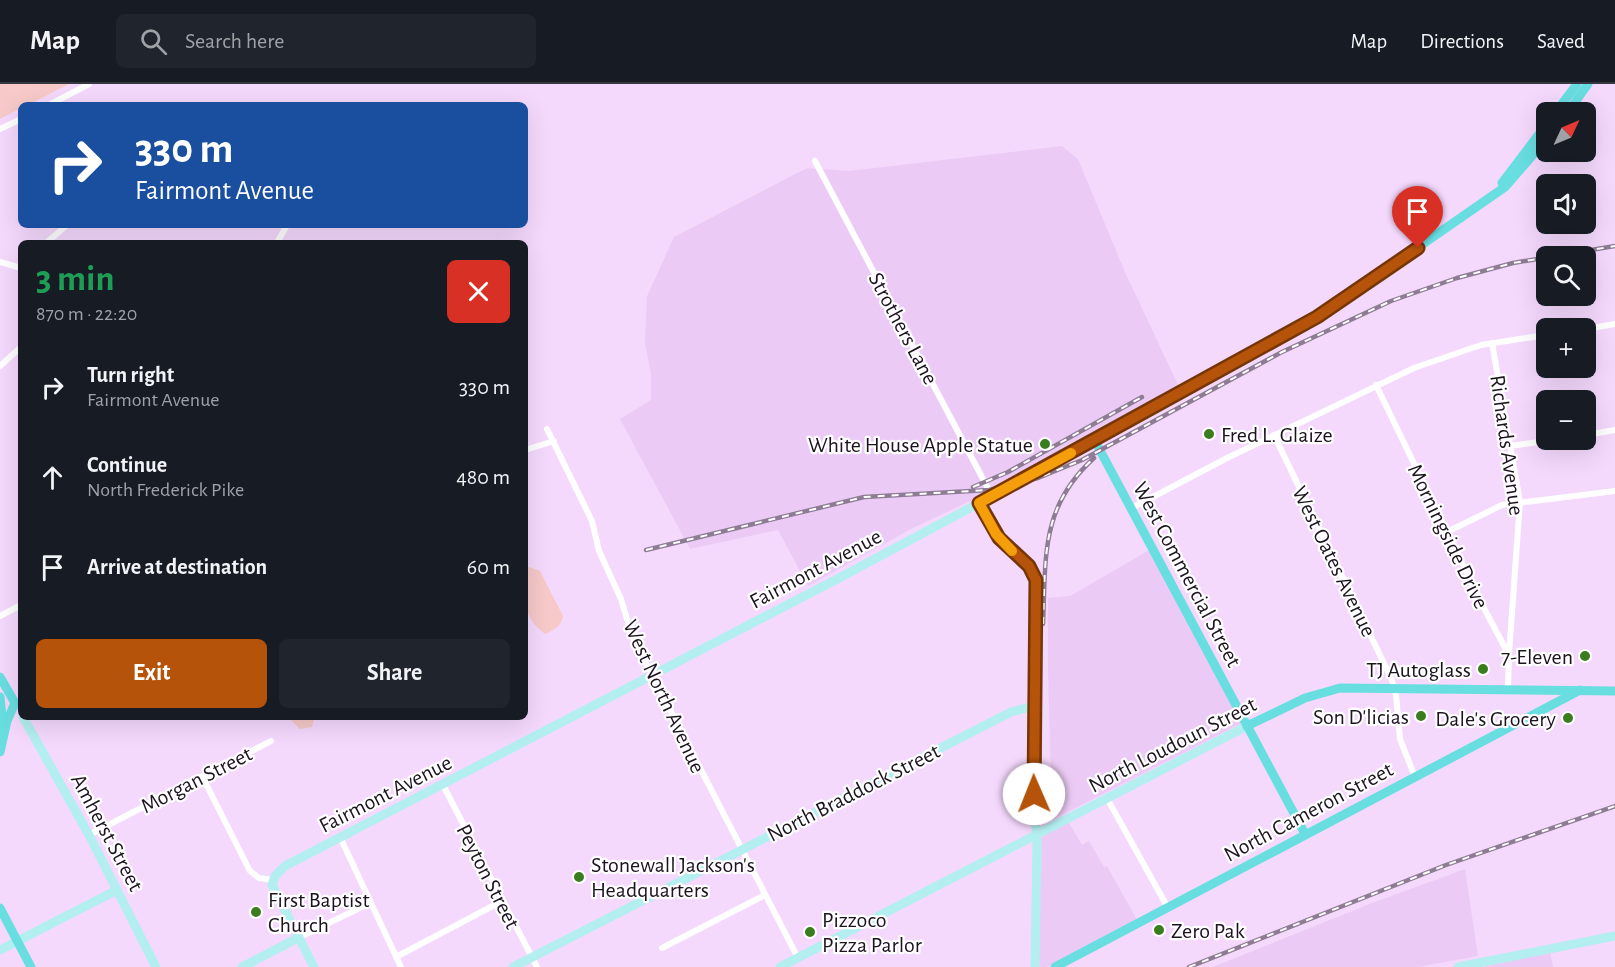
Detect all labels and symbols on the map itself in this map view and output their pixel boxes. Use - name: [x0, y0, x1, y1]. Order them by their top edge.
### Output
- north arrow: [1536, 102, 1596, 162]
- pin: [1392, 186, 1443, 248]
- street label: Strothers Lane: [864, 269, 942, 388]
- street label: Richards Avenue: [1486, 373, 1528, 517]
- place label: Fred L. Glaize: [1221, 424, 1333, 446]
- marker: Fred L. Glaize: [1202, 427, 1216, 441]
- place label: White House Apple Statue: [808, 434, 1033, 456]
- marker: White House Apple Statue: [1038, 437, 1052, 451]
- street label: Morningside Drive: [1404, 461, 1493, 612]
- street label: West Commercial Street: [1129, 478, 1245, 671]
- street label: West Oates Avenue: [1288, 483, 1380, 640]
- street label: Fairmont Avenue: [746, 525, 885, 613]
- street label: West North Avenue: [619, 617, 709, 776]
- place label: 7-Eleven: [1501, 646, 1573, 668]
- marker: 7-Eleven: [1578, 649, 1592, 663]
- place label: TJ Autoglass: [1366, 659, 1471, 681]
- marker: TJ Autoglass: [1476, 662, 1490, 676]
- street label: North Loudoun Street: [1085, 693, 1260, 797]
- place label: Son D'licias: [1313, 706, 1409, 728]
- place label: Dale's Grocery: [1435, 708, 1557, 730]
- marker: Son D'licias: [1414, 709, 1428, 723]
- marker: Dale's Grocery: [1561, 711, 1575, 725]
- street label: North Braddock Street: [764, 740, 943, 846]
- street label: Morgan Street: [137, 742, 256, 817]
- street label: Fairmont Avenue: [315, 751, 455, 837]
- street label: North Cameron Street: [1220, 758, 1397, 866]
- position arrow: [1002, 762, 1066, 826]
- street label: Amherst Street: [67, 770, 147, 895]
- street label: Peyton Street: [452, 821, 524, 932]
- place label: Stonewall Jackson's Headquarters: [591, 854, 755, 901]
- marker: Stonewall Jackson's Headquarters: [572, 870, 586, 884]
- place label: First Baptist Church: [268, 889, 369, 936]
- marker: First Baptist Church: [249, 905, 263, 919]
- place label: Pizzoco Pizza Parlor: [822, 909, 922, 956]
- place label: Zero Pak: [1171, 920, 1245, 942]
- marker: Zero Pak: [1152, 923, 1166, 937]
- marker: Pizzoco Pizza Parlor: [803, 925, 817, 939]

